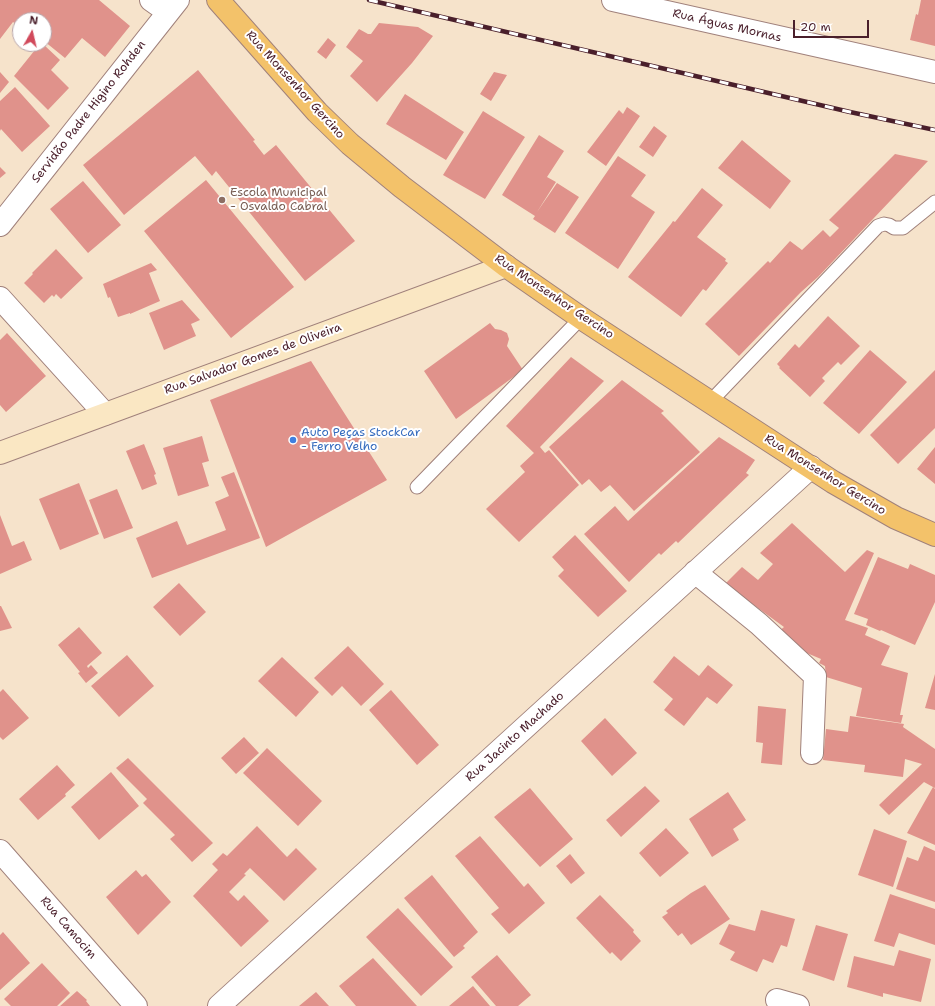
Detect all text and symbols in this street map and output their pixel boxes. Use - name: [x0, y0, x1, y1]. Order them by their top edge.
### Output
- street label: Rua Águas Mornas: [671, 6, 783, 46]
- north arrow: [12, 12, 52, 52]
- scale bar: [795, 12, 871, 38]
- text: N: [28, 13, 39, 29]
- text: 20 m: [800, 19, 831, 35]
- street label: Rua Monsenhor Gercino: [243, 28, 347, 142]
- street label: Servidão Padre Higino Rohden: [29, 38, 149, 186]
- place label: Escola Municipal - Osvaldo Cabral: [230, 186, 327, 214]
- marker: Escola Municipal - Osvaldo Cabral: [217, 195, 227, 205]
- street label: Rua Monsenhor Gercino: [492, 252, 616, 342]
- street label: Rua Salvador Gomes de Oliveira: [163, 320, 343, 398]
- place label: Auto Peças StockCar - Ferro Velho: [301, 426, 420, 454]
- street label: Rua Monsenhor Gercino: [762, 432, 888, 518]
- marker: Auto Peças StockCar - Ferro Velho: [288, 435, 298, 445]
- street label: Rua Jacinto Machado: [463, 689, 567, 785]
- street label: Rua Camocim: [37, 894, 99, 962]

